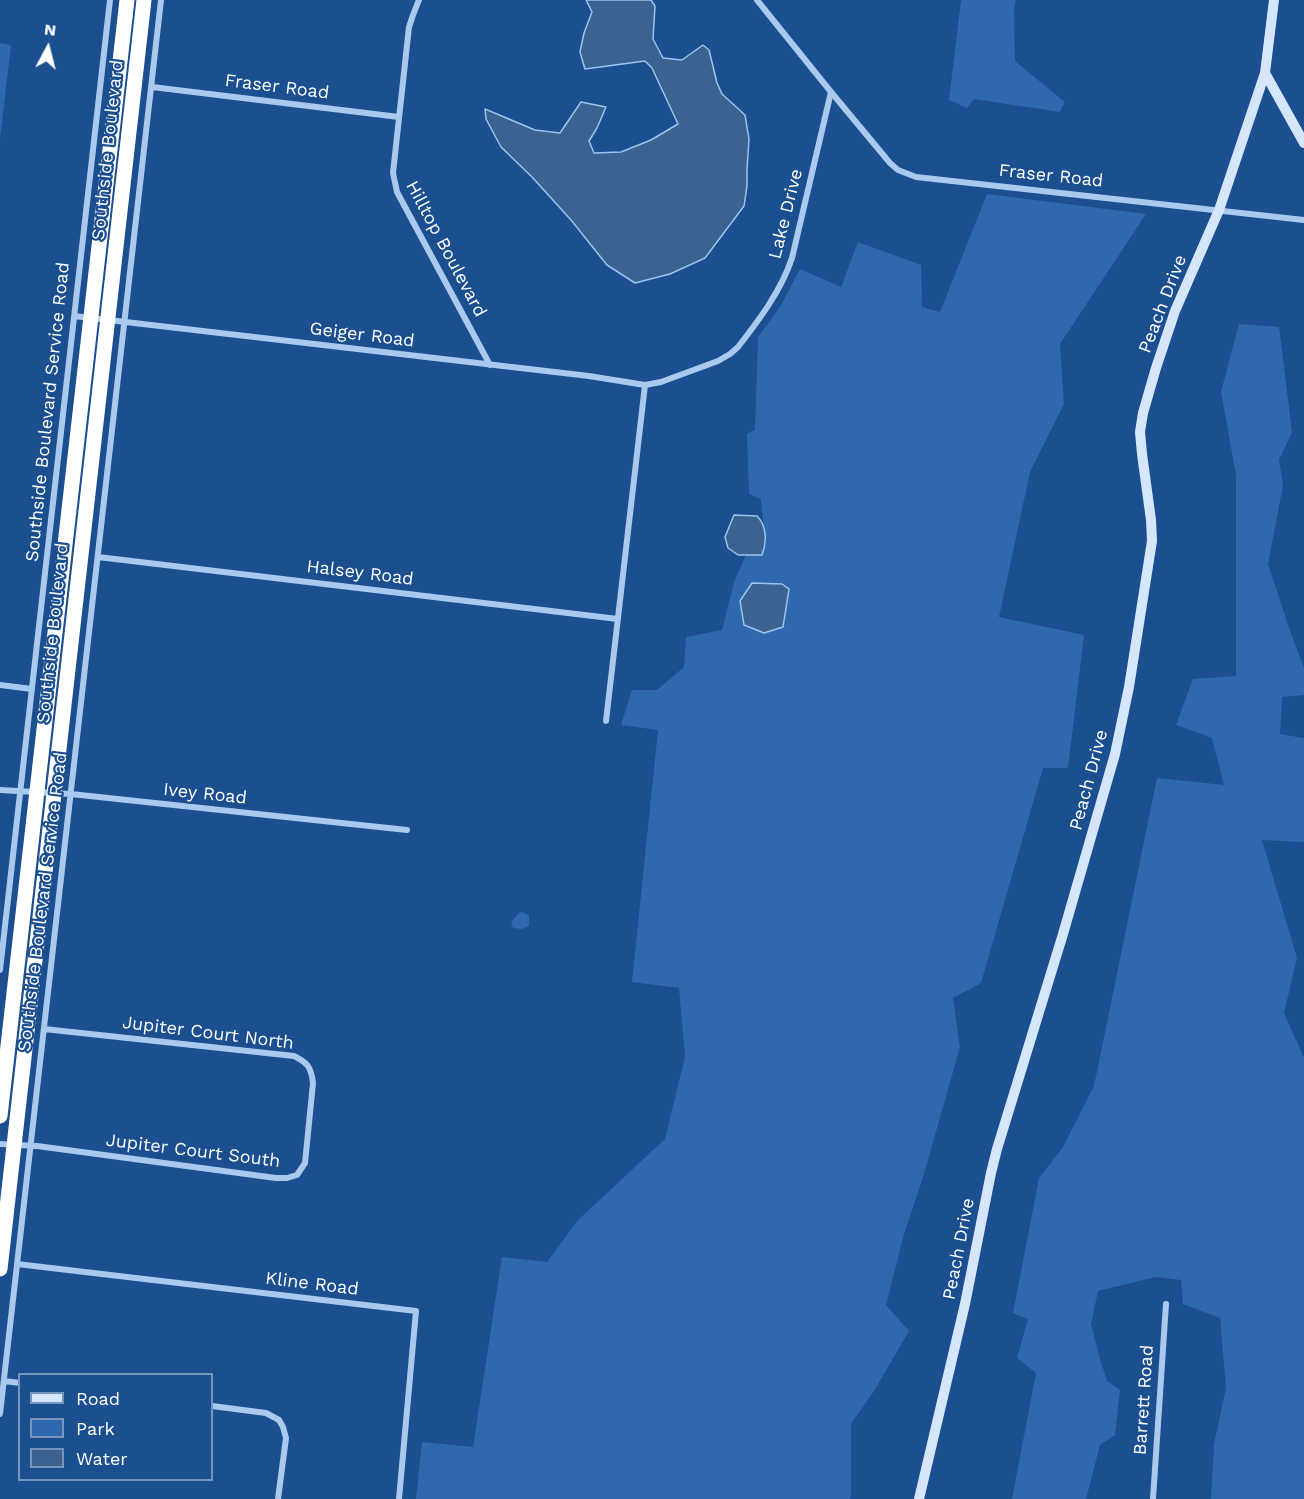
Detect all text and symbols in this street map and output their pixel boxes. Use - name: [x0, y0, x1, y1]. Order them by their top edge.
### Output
- north arrow: [18, 18, 78, 78]
- text: N: [43, 19, 57, 40]
- street label: Southside Boulevard: [88, 59, 128, 241]
- street label: Fraser Road: [224, 70, 330, 104]
- street label: Fraser Road: [998, 160, 1104, 192]
- street label: Lake Drive: [764, 167, 808, 261]
- street label: Hilltop Boulevard: [401, 177, 491, 321]
- street label: Peach Drive: [1134, 252, 1192, 356]
- street label: Southside Boulevard Service Road: [22, 261, 74, 563]
- street label: Geiger Road: [308, 318, 416, 352]
- street label: Southside Boulevard: [33, 542, 73, 724]
- street label: Halsey Road: [305, 556, 415, 590]
- street label: Peach Drive: [1065, 727, 1113, 833]
- street label: Southside Boulevard Service Road: [14, 751, 72, 1053]
- street label: Ivey Road: [162, 779, 248, 809]
- street label: Jupiter Court North: [121, 1012, 295, 1054]
- street label: Jupiter Court South: [105, 1130, 281, 1172]
- street label: Peach Drive: [939, 1196, 979, 1302]
- street label: Kline Road: [264, 1268, 360, 1300]
- street label: Barrett Road: [1129, 1344, 1159, 1456]
- legend: [18, 1373, 213, 1481]
- text: Road: [76, 1388, 120, 1409]
- text: Park: [76, 1418, 115, 1439]
- text: Water: [76, 1448, 128, 1469]

